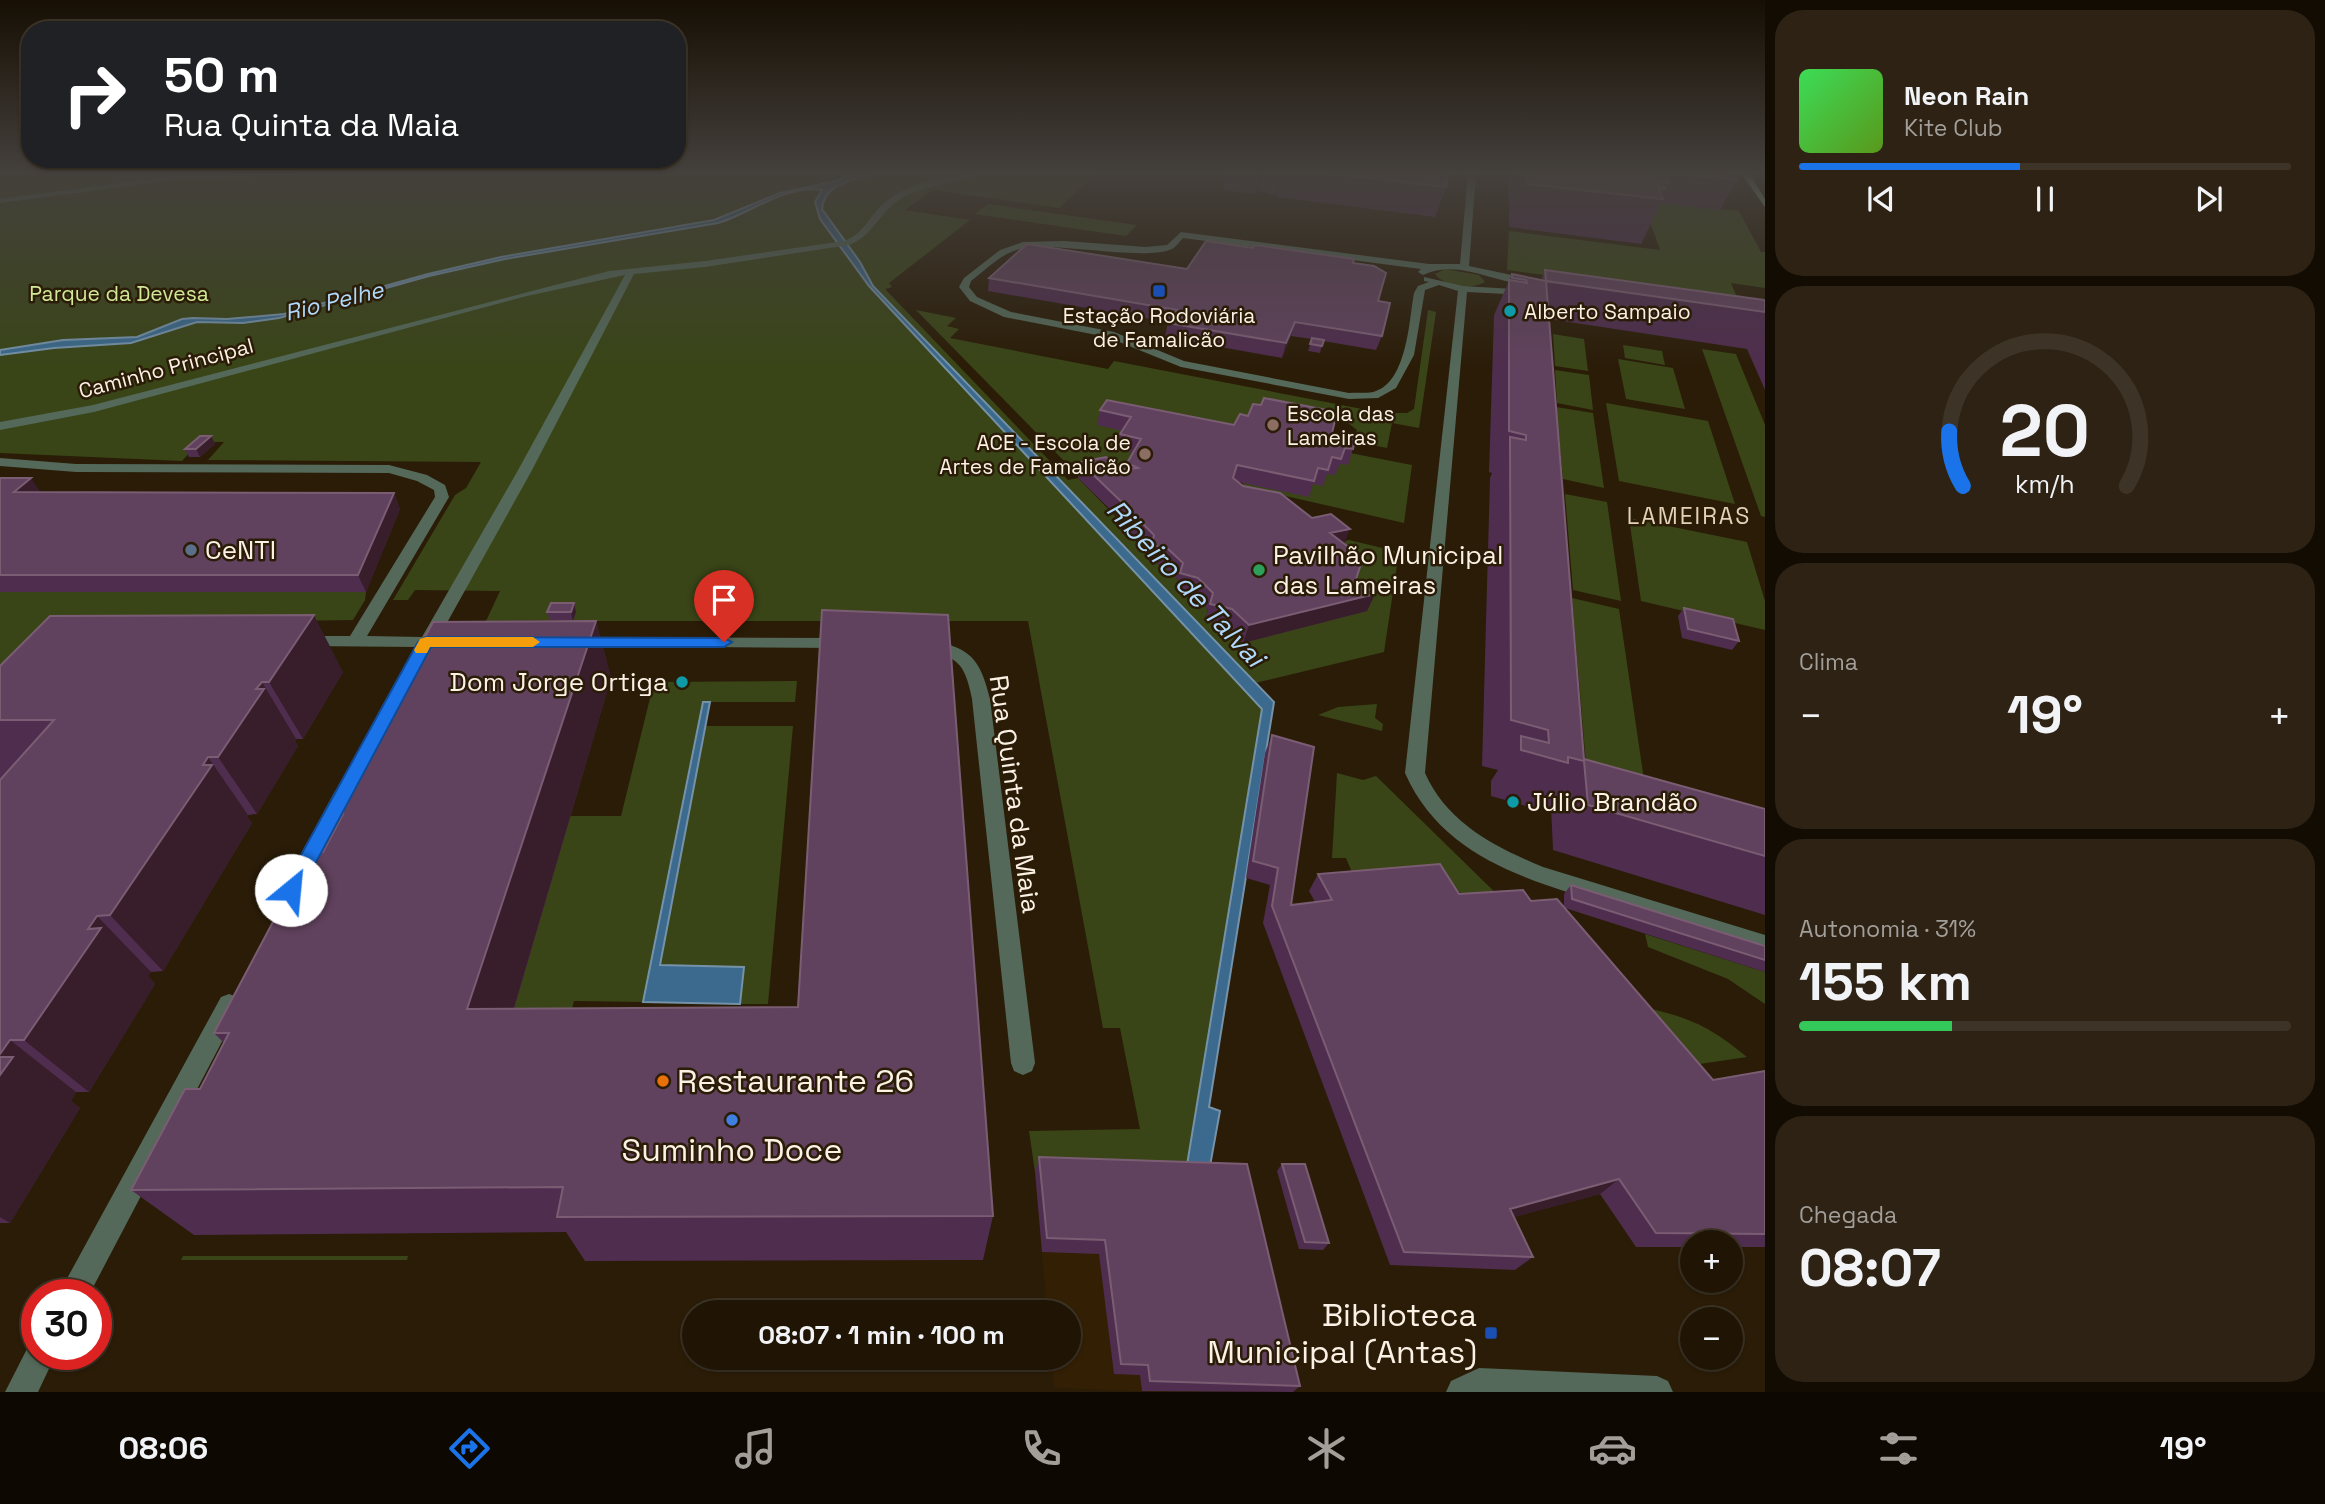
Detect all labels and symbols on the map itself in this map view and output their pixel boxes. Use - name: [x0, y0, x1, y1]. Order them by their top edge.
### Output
- water label: Rio Pelhe: [282, 274, 388, 328]
- park label: Parque da Devesa: [29, 280, 209, 307]
- marker: Estação Rodoviária de Famalicão: [1151, 283, 1167, 299]
- place label: Alberto Sampaio: [1524, 298, 1691, 325]
- place label: Estação Rodoviária de Famalicão: [1063, 302, 1255, 353]
- marker: Alberto Sampaio: [1502, 303, 1518, 319]
- street label: Caminho Principal: [76, 332, 256, 404]
- place label: Escola das Lameiras: [1287, 400, 1395, 451]
- marker: Escola das Lameiras: [1265, 417, 1281, 433]
- place label: ACE - Escola de Artes de Famalicão: [939, 429, 1131, 480]
- marker: ACE - Escola de Artes de Famalicão: [1137, 446, 1153, 462]
- water label: Ribeiro de Talvai: [1099, 492, 1275, 677]
- district label: LAMEIRAS: [1627, 501, 1751, 531]
- place label: CeNTI: [205, 533, 276, 567]
- place label: Pavilhão Municipal das Lameiras: [1273, 538, 1503, 602]
- marker: CeNTI: [183, 542, 199, 558]
- marker: Pavilhão Municipal das Lameiras: [1251, 562, 1267, 578]
- pin: [694, 570, 754, 642]
- place label: Dom Jorge Ortiga: [450, 665, 668, 699]
- street label: Rua Quinta da Maia: [981, 673, 1049, 915]
- marker: Dom Jorge Ortiga: [674, 674, 690, 690]
- place label: Júlio Brandão: [1527, 785, 1698, 819]
- marker: Júlio Brandão: [1505, 794, 1521, 810]
- position arrow: [254, 853, 328, 927]
- place label: Restaurante 26: [677, 1061, 914, 1101]
- marker: Restaurante 26: [655, 1073, 671, 1089]
- marker: Suminho Doce: [724, 1112, 740, 1128]
- place label: Suminho Doce: [622, 1130, 842, 1170]
- speed limit sign: 30: [21, 1279, 112, 1370]
- place label: Biblioteca Municipal (Antas): [1207, 1295, 1477, 1372]
- marker: Biblioteca Municipal (Antas): [1483, 1325, 1499, 1341]

